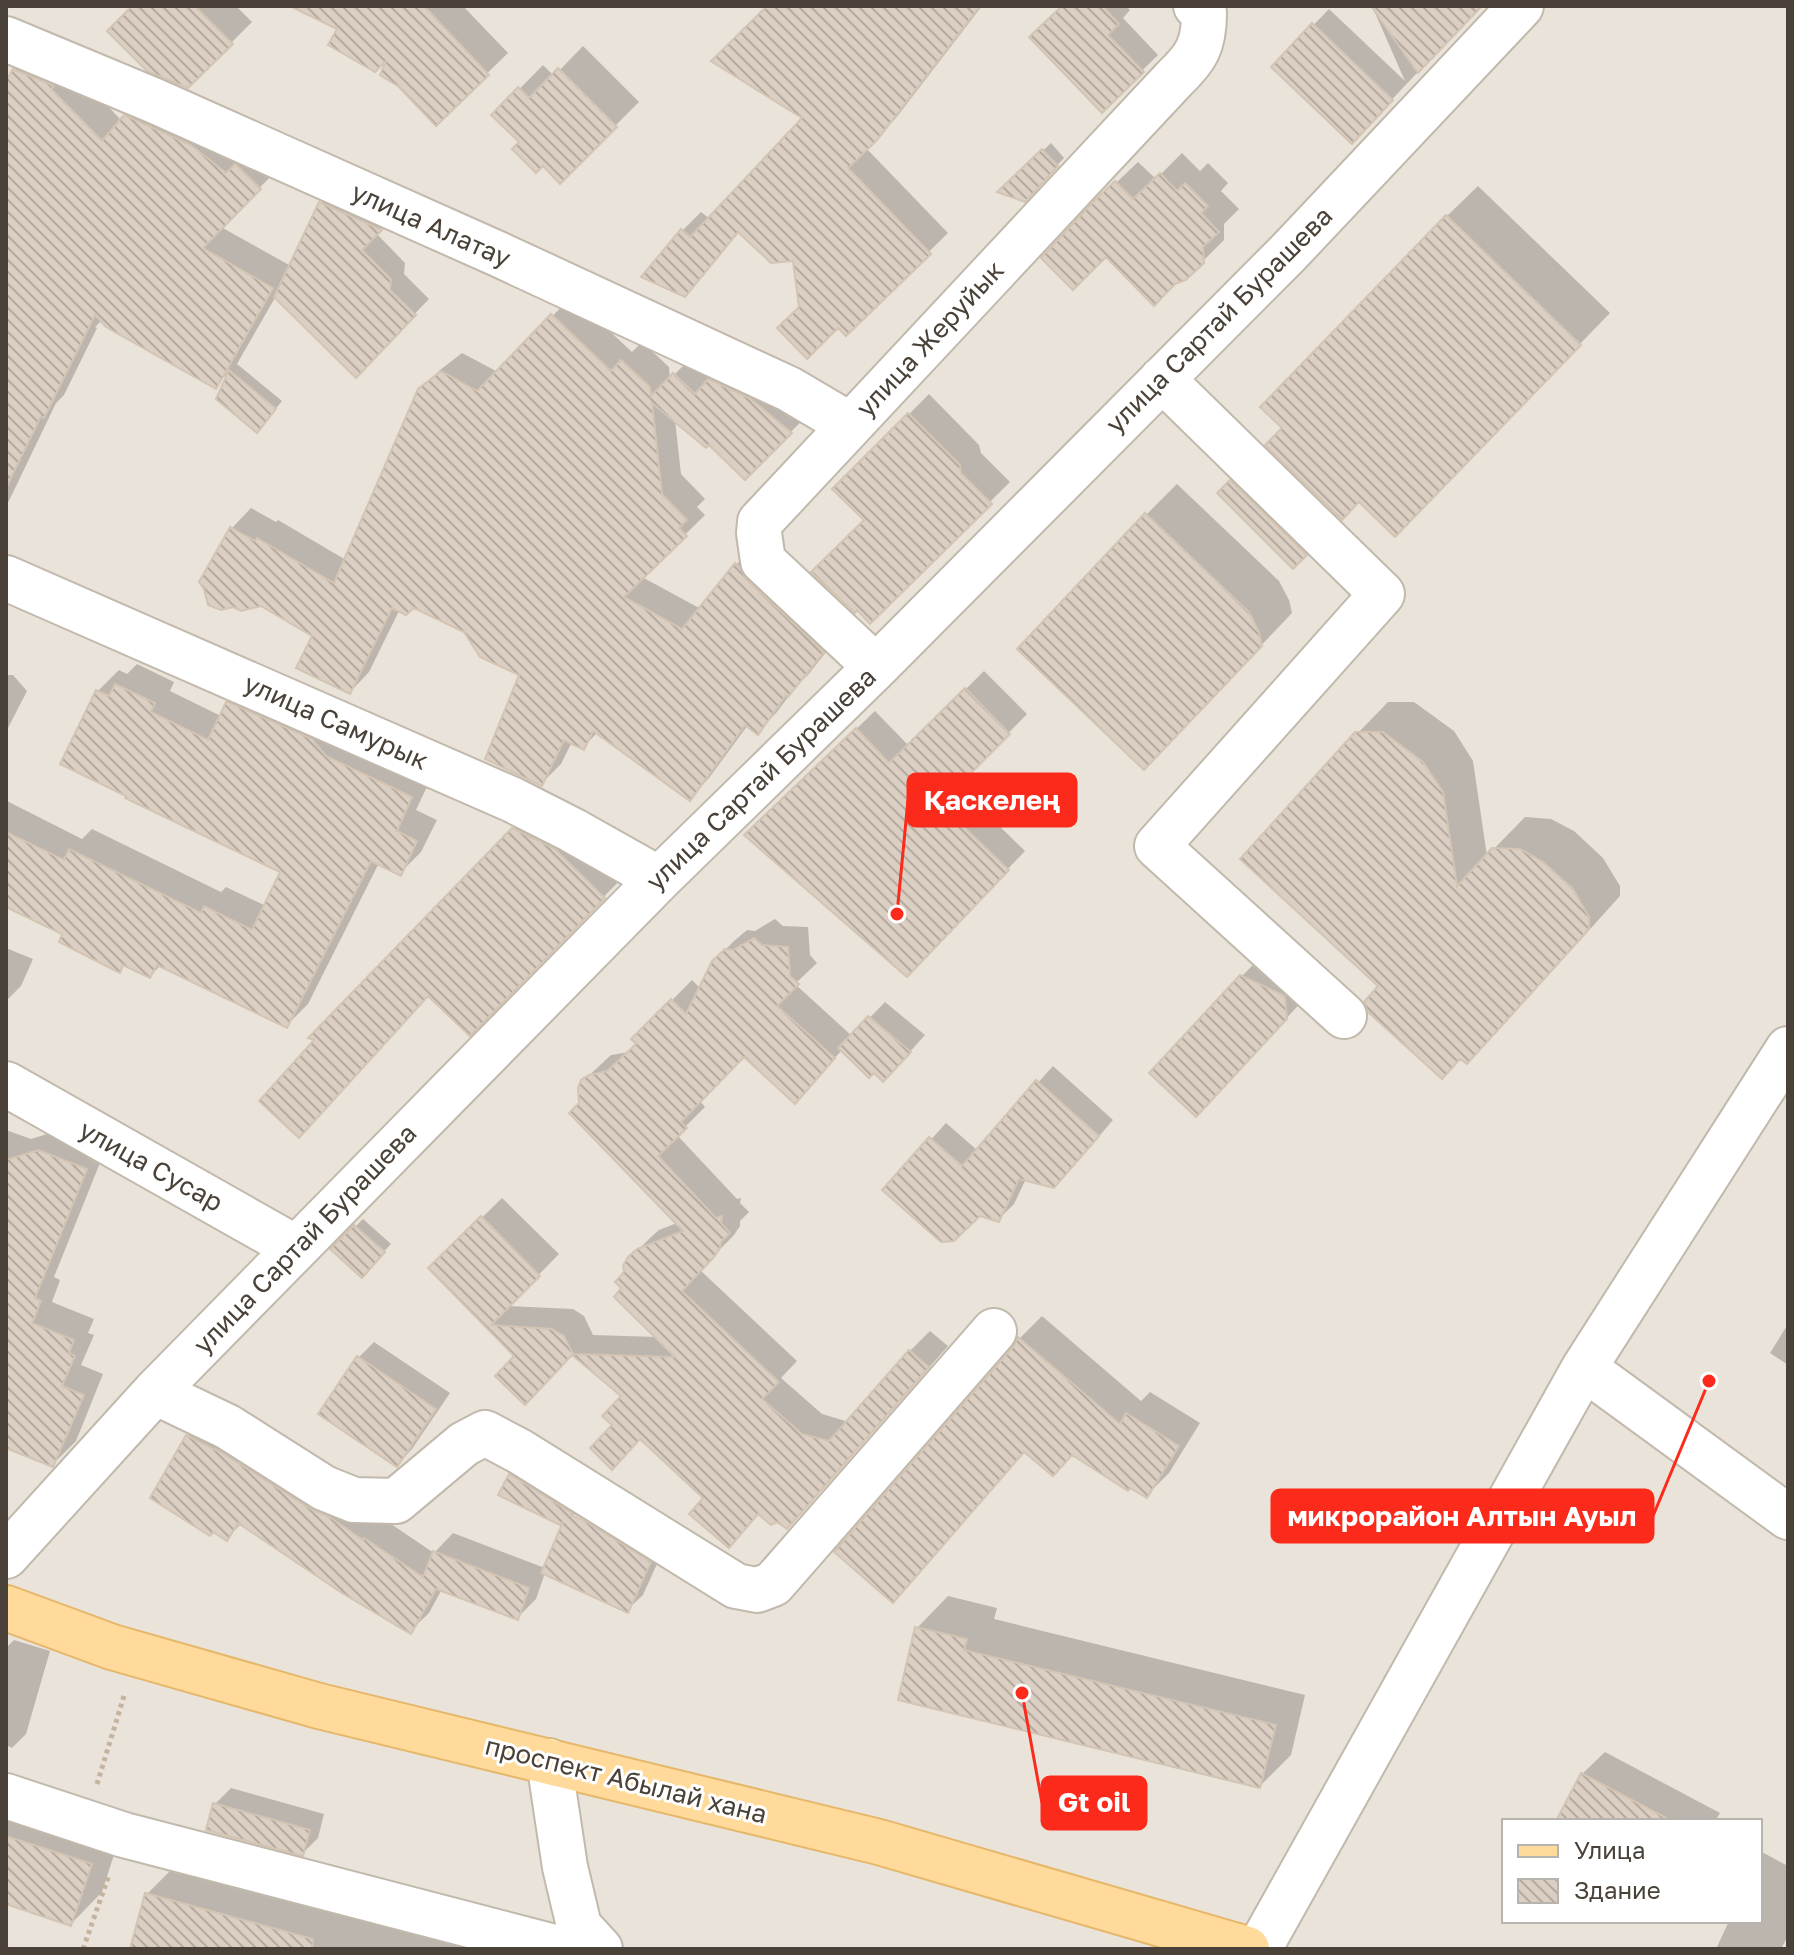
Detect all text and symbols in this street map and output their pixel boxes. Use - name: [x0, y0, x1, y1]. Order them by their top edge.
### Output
- street label: улица Алатау: [347, 176, 516, 274]
- street label: улица Сартай Бурашева: [1099, 200, 1338, 439]
- street label: улица Жеруйык: [849, 254, 1010, 423]
- street label: улица Сартай Бурашева: [639, 661, 882, 897]
- street label: улица Самурык: [239, 667, 433, 776]
- callout: Қаскелең: [908, 774, 1076, 826]
- text: Қаскелең: [924, 783, 1060, 816]
- street label: улица Сусар: [74, 1113, 228, 1218]
- street label: улица Сартай Бурашева: [187, 1117, 423, 1360]
- callout: микрорайон Алтын Ауыл: [1272, 1490, 1653, 1542]
- text: микрорайон Алтын Ауыл: [1287, 1499, 1637, 1532]
- street label: проспект Абылай хана: [482, 1729, 770, 1830]
- callout: Gt oil: [1042, 1777, 1146, 1829]
- text: Gt oil: [1058, 1785, 1130, 1818]
- legend: [1502, 1819, 1762, 1923]
- text: Улица: [1574, 1835, 1646, 1864]
- text: Здание: [1574, 1875, 1661, 1904]

